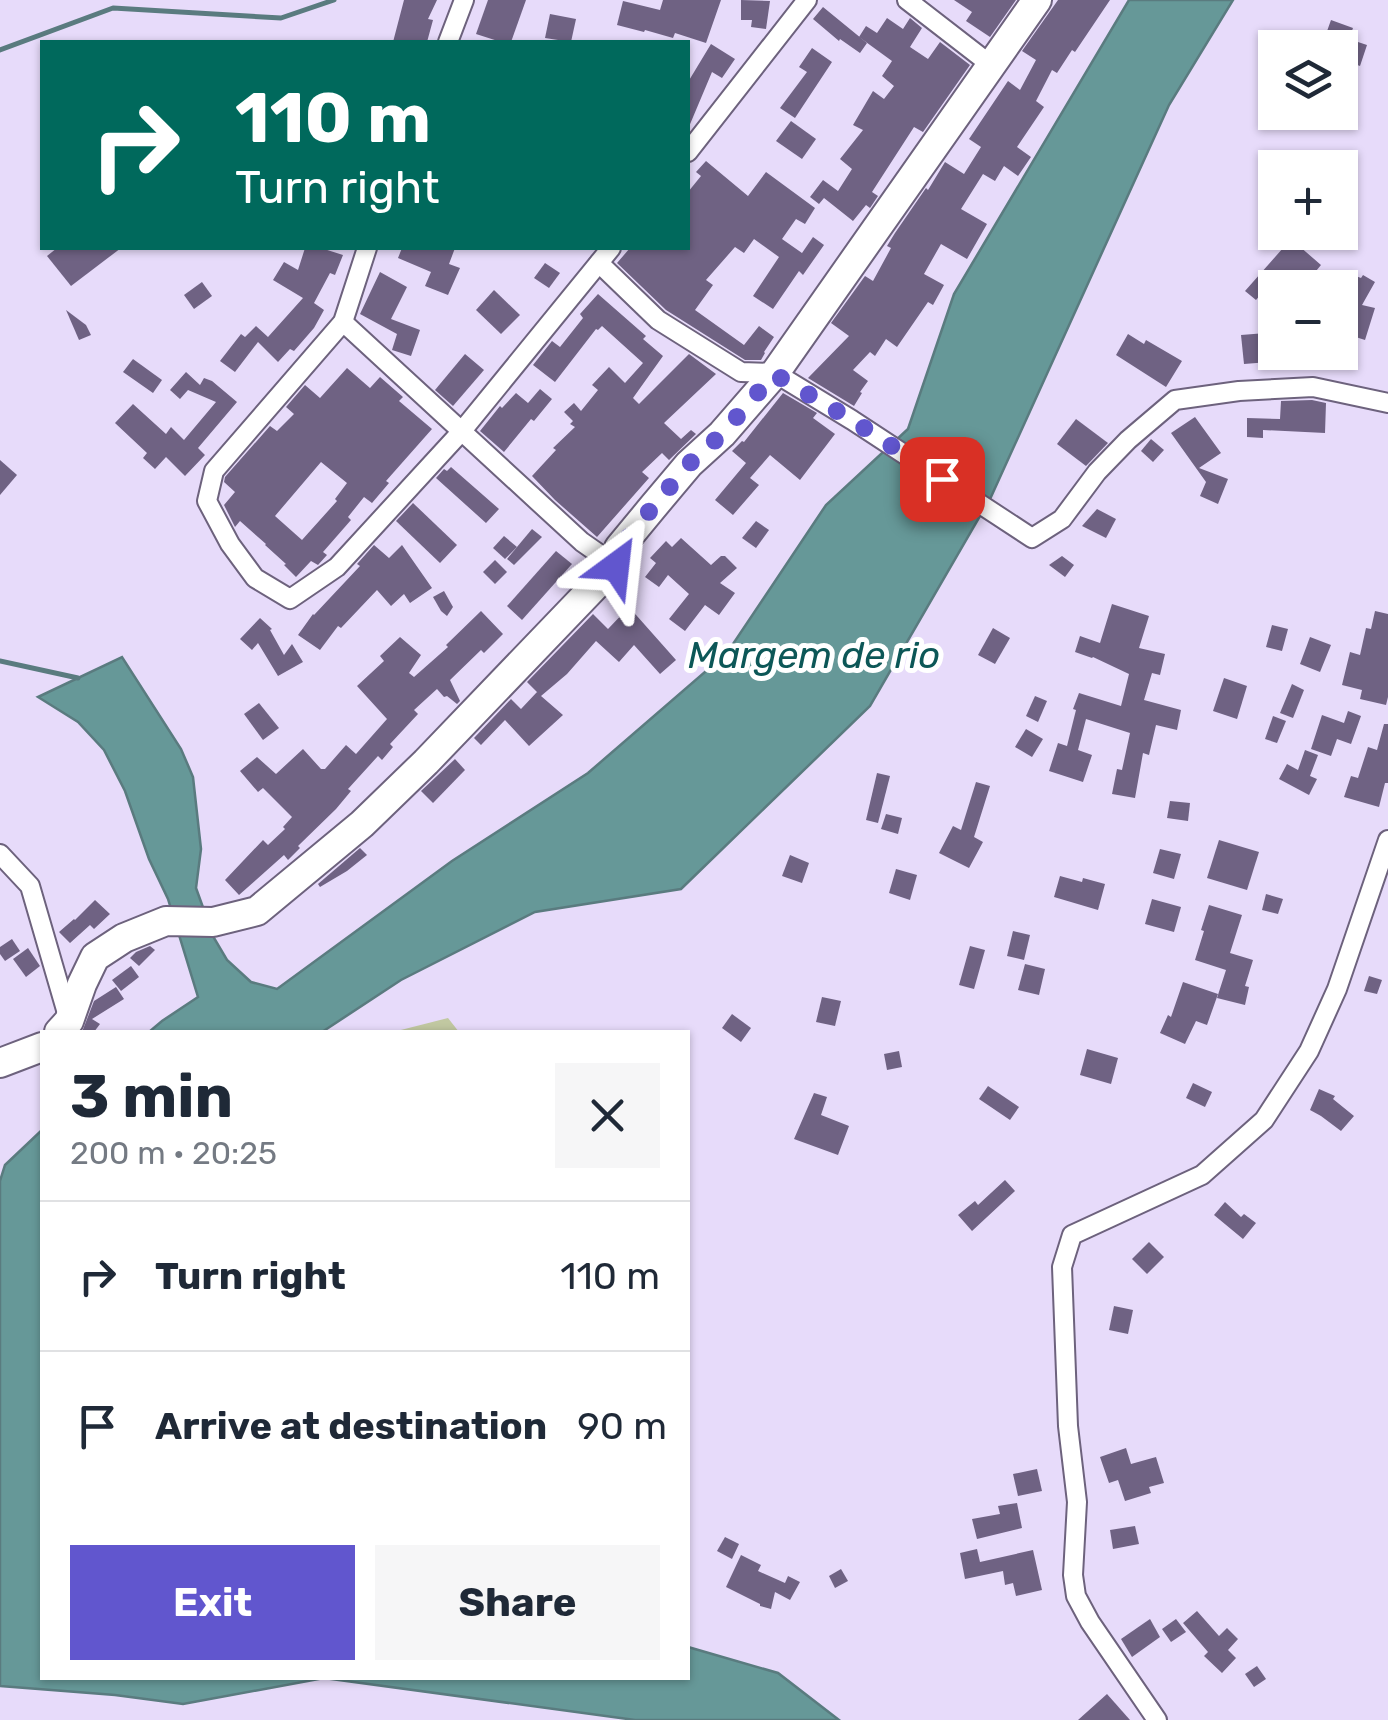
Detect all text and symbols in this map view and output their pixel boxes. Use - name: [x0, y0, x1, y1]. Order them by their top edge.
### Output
- map controls: [1258, 30, 1358, 370]
- button: layers: [1258, 30, 1358, 130]
- text: 110 m: [235, 77, 431, 160]
- icon: right: [70, 80, 200, 210]
- button: +: [1258, 150, 1358, 250]
- text: Turn right: [235, 161, 439, 214]
- button: −: [1258, 270, 1358, 370]
- pin: [900, 437, 985, 522]
- icon: arrive: [915, 452, 970, 507]
- position arrow: [564, 514, 668, 618]
- water label: Margem de rio: [688, 632, 940, 678]
- text: 3 min: [70, 1061, 233, 1132]
- button: close: [555, 1063, 660, 1168]
- text: 200 m · 20:25: [70, 1134, 277, 1172]
- icon: right: [70, 1249, 125, 1304]
- text: Turn right: [155, 1253, 346, 1299]
- text: 110 m: [560, 1253, 660, 1299]
- icon: arrive: [70, 1399, 125, 1454]
- text: Arrive at destination: [155, 1403, 547, 1449]
- text: 90 m: [577, 1403, 667, 1449]
- button: Exit: [70, 1545, 355, 1660]
- button: Share: [375, 1545, 660, 1660]

